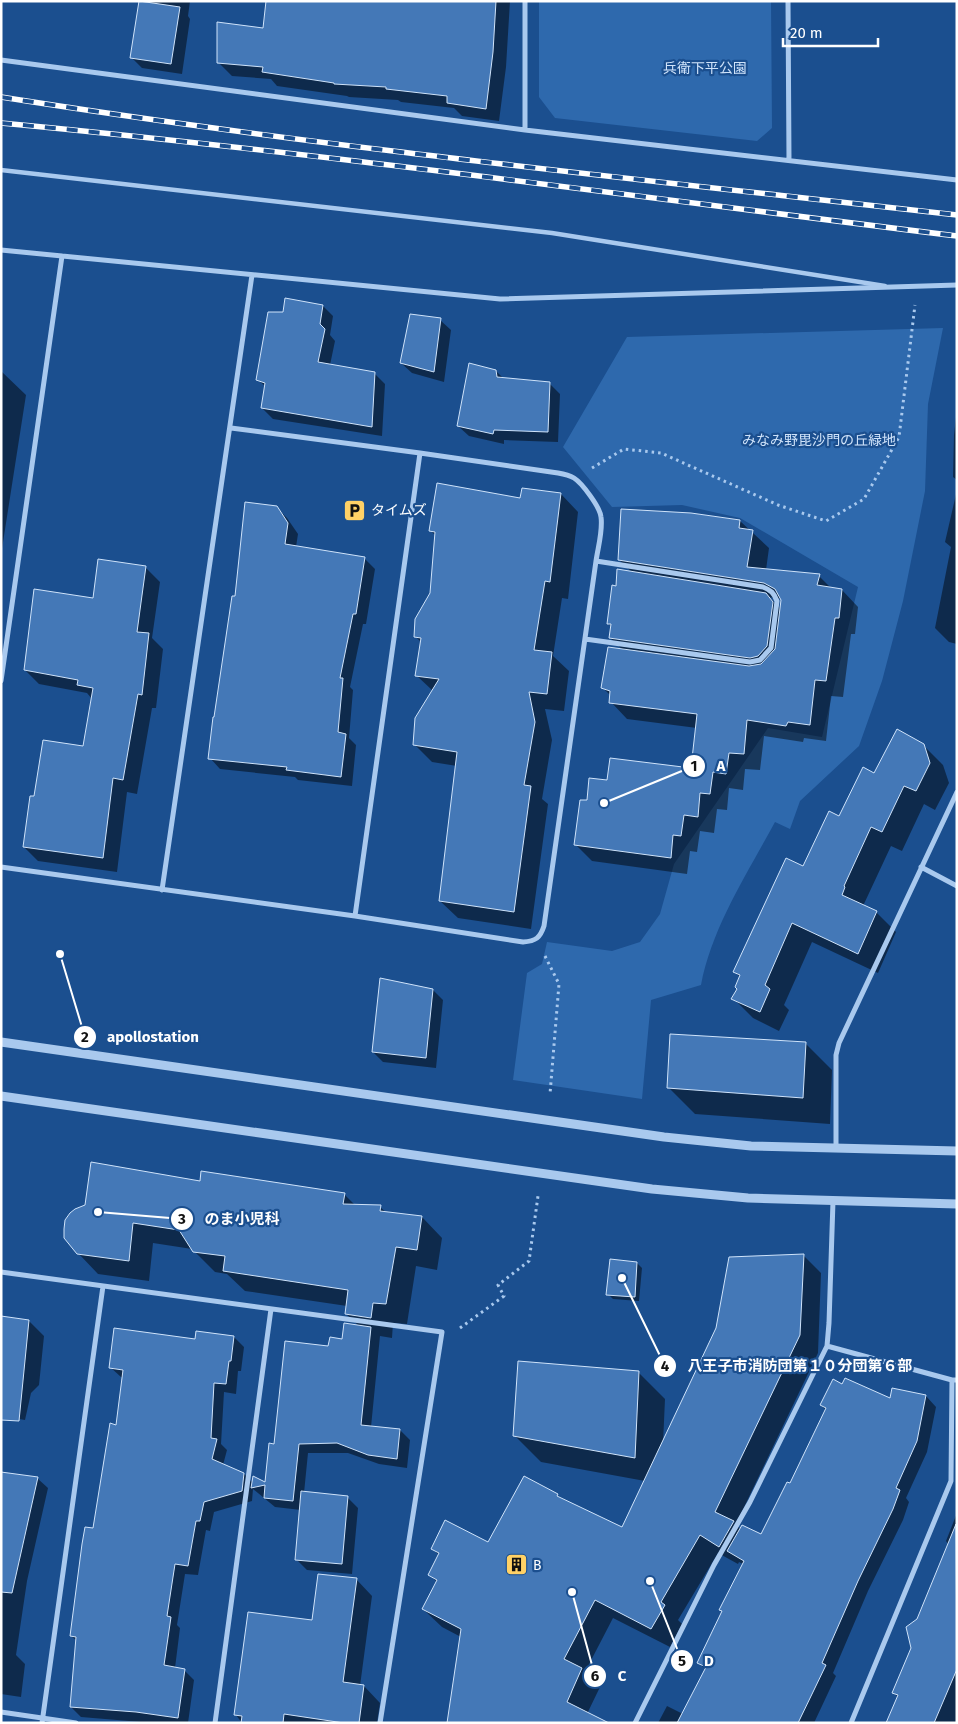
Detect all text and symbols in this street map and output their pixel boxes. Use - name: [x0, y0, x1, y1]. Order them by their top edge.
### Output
- scale bar: [783, 15, 878, 47]
- text: 20 m: [790, 24, 823, 42]
- park label: 兵衛下平公園: [663, 60, 747, 77]
- park label: みなみ野毘沙門の丘緑地: [742, 432, 896, 449]
- parking icon: タイムズ: [343, 498, 367, 522]
- place label: タイムズ: [371, 502, 427, 519]
- callout: A: [682, 751, 736, 781]
- text: 1: [691, 757, 697, 775]
- text: A: [716, 757, 727, 775]
- callout: apollostation: [72, 1022, 209, 1052]
- text: 2: [81, 1028, 89, 1046]
- text: apollostation: [107, 1028, 199, 1046]
- callout: のま小児科: [169, 1204, 289, 1234]
- text: 3: [177, 1210, 186, 1228]
- text: のま小児科: [204, 1210, 280, 1228]
- callout: 八王子市消防団第１０分団第６部: [652, 1351, 922, 1381]
- text: 4: [661, 1357, 670, 1375]
- text: 八王子市消防団第１０分団第６部: [687, 1357, 913, 1375]
- building icon: B: [505, 1553, 529, 1577]
- place label: B: [533, 1557, 542, 1574]
- callout: D: [669, 1646, 724, 1676]
- text: 5: [678, 1652, 686, 1670]
- text: D: [704, 1652, 714, 1670]
- callout: C: [583, 1661, 636, 1691]
- text: 6: [591, 1667, 600, 1685]
- text: C: [618, 1667, 627, 1685]

